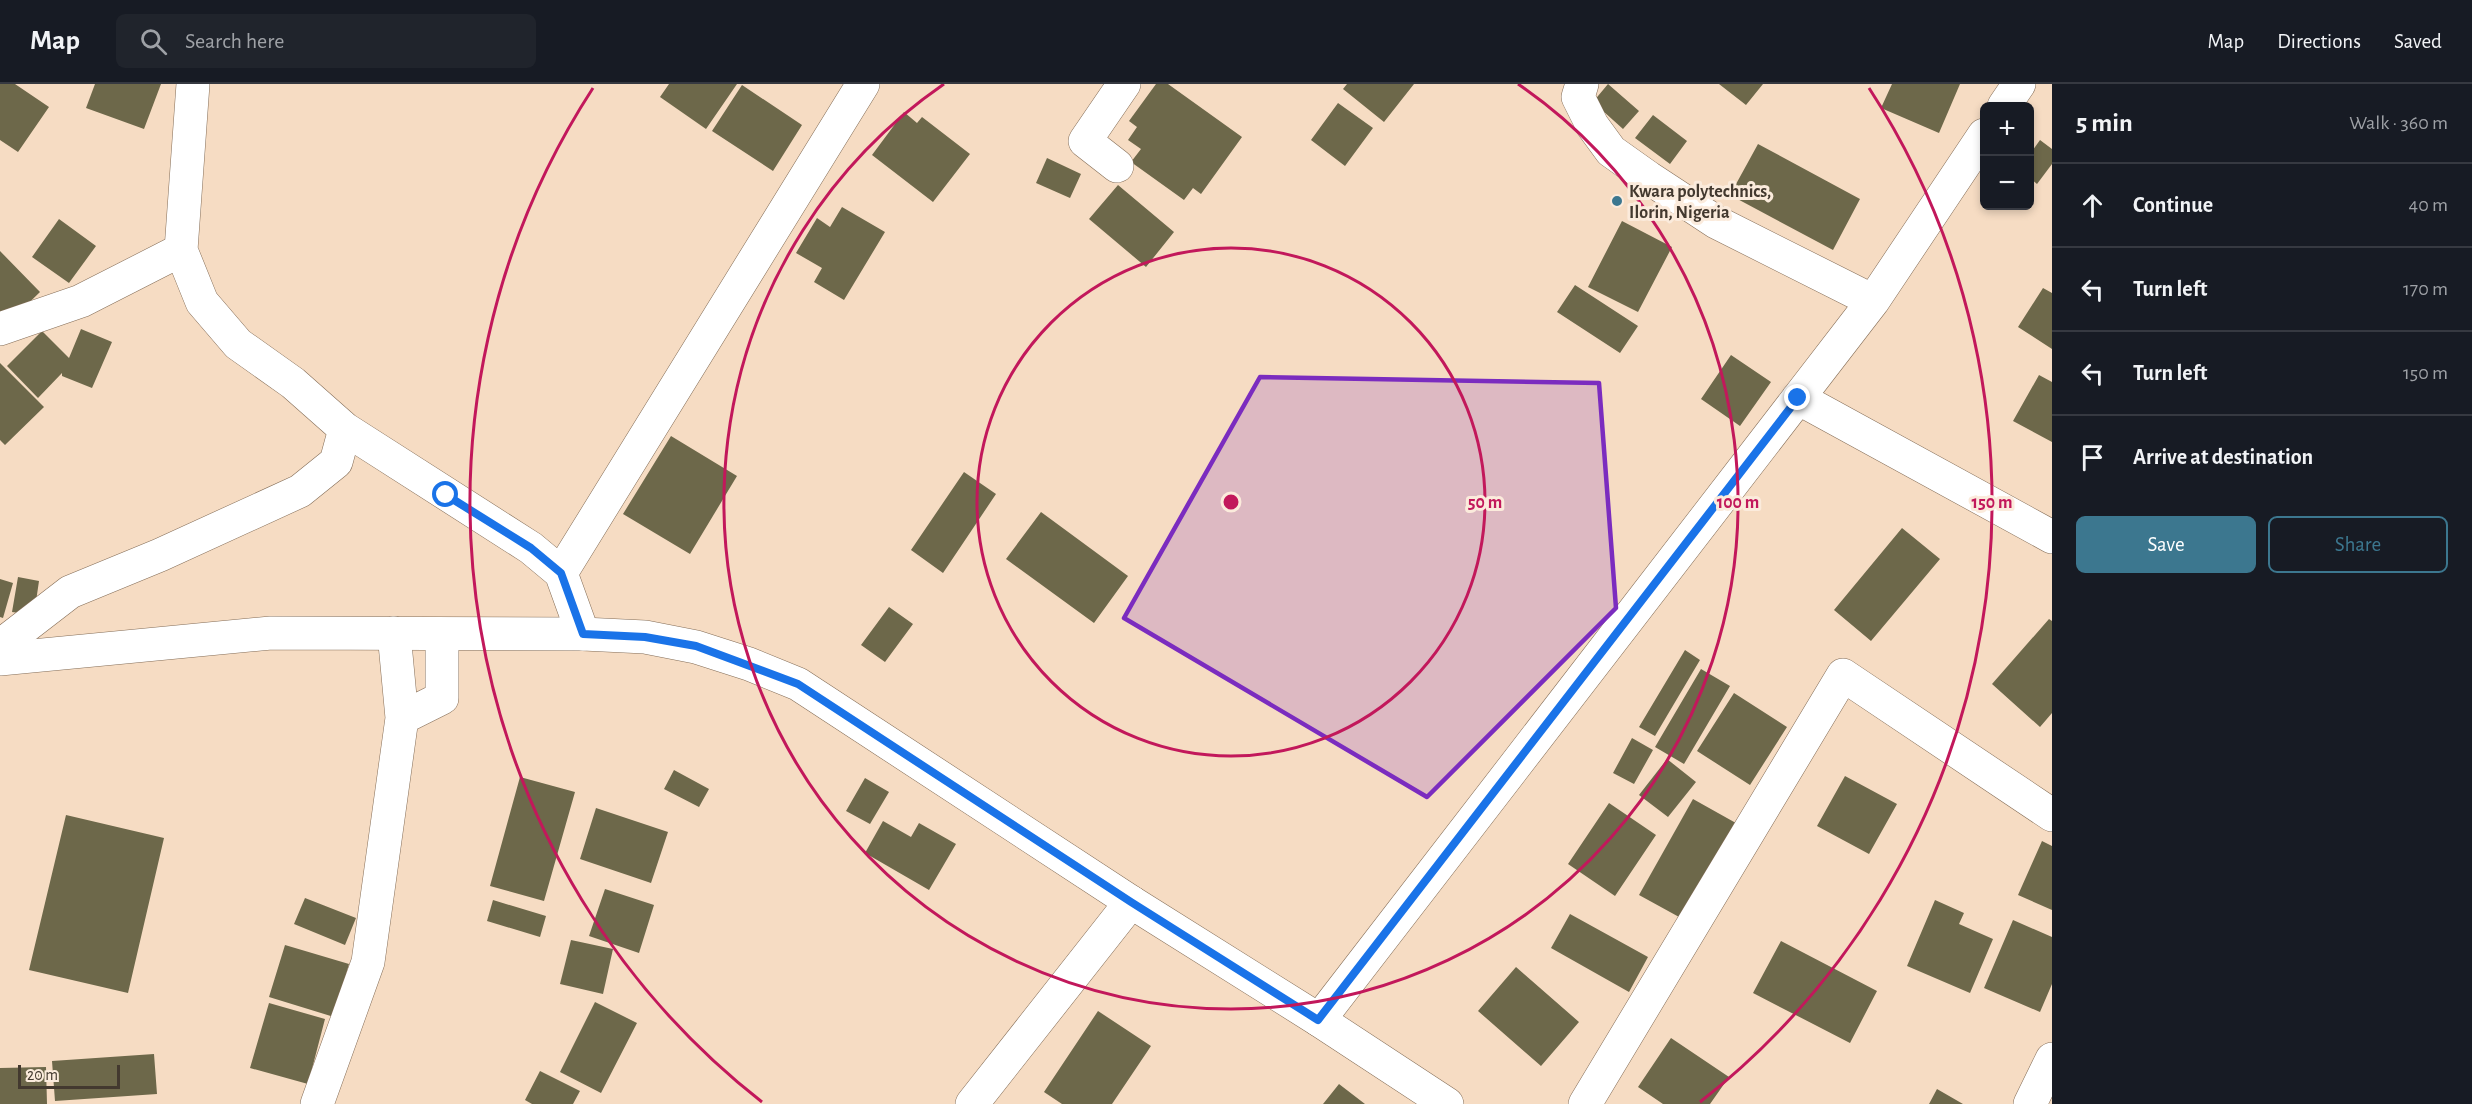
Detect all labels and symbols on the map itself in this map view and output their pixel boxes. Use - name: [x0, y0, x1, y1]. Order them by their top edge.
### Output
- place label: Kwara polytechnics, Ilorin, Nigeria: [1629, 183, 1771, 222]
- marker: Kwara polytechnics, Ilorin, Nigeria: [1610, 194, 1624, 208]
- route end: [1784, 384, 1810, 410]
- route start: [432, 481, 458, 507]
- centre of rings: [1221, 492, 1241, 512]
- text: 50 m: [1468, 494, 1502, 512]
- text: 100 m: [1717, 494, 1759, 512]
- text: 150 m: [1972, 494, 2012, 512]
- scale bar: [18, 1062, 120, 1090]

